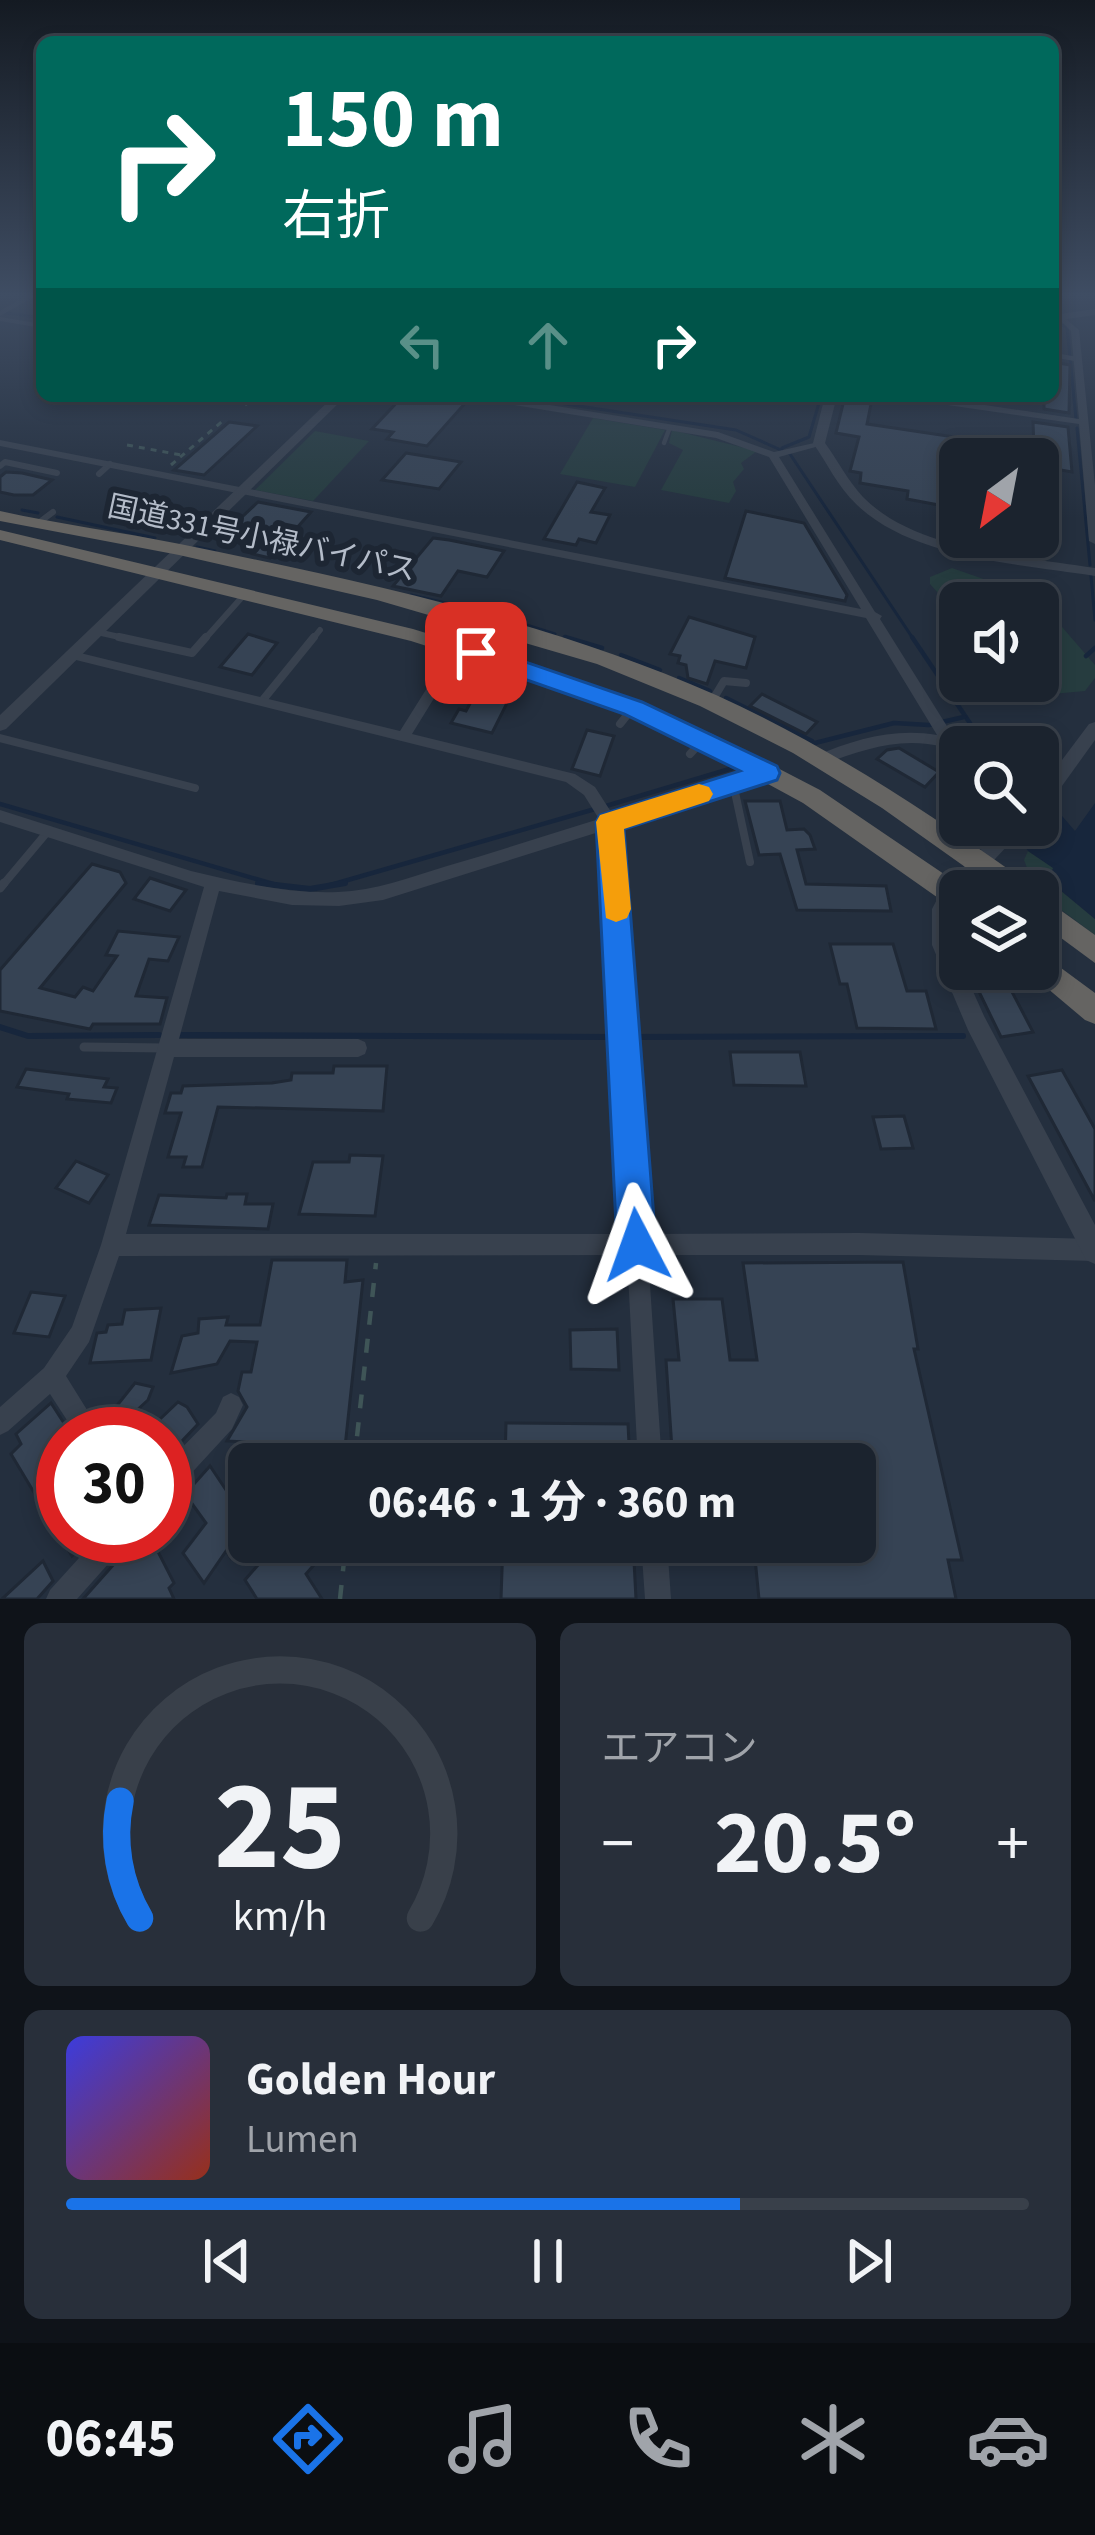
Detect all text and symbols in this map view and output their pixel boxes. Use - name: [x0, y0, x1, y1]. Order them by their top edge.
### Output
- text: 150 m: [282, 60, 504, 180]
- icon: right: [84, 84, 240, 240]
- text: 右折: [282, 179, 390, 256]
- icon: left: [389, 312, 455, 378]
- icon: ahead: [515, 312, 581, 378]
- icon: right: [641, 312, 707, 378]
- north arrow: [939, 438, 1059, 558]
- map controls: [939, 438, 1059, 990]
- street label: 国道331号小禄バイパス: [104, 485, 420, 592]
- button: sound: [939, 582, 1059, 702]
- pin: [425, 602, 527, 704]
- icon: arrive: [443, 620, 509, 686]
- button: search: [939, 726, 1059, 846]
- button: layers: [939, 870, 1059, 990]
- position arrow: [574, 1182, 700, 1308]
- speed limit sign: 30: [36, 1407, 192, 1563]
- text: 06:46 · 1 分 · 360 m: [368, 1471, 736, 1535]
- text: エアコン: [602, 1721, 758, 1777]
- text: 25: [214, 1739, 346, 1917]
- text: 20.5°: [714, 1780, 916, 1908]
- text: −: [602, 1797, 634, 1891]
- text: +: [996, 1797, 1029, 1891]
- text: km/h: [232, 1885, 327, 1946]
- text: Golden Hour: [246, 2048, 495, 2112]
- text: Lumen: [246, 2112, 359, 2168]
- icon: previous: [194, 2228, 260, 2294]
- icon: pause: [515, 2228, 581, 2294]
- icon: next: [836, 2228, 902, 2294]
- icon: directions: [266, 2397, 350, 2481]
- icon: music: [441, 2397, 525, 2481]
- icon: phone: [616, 2397, 700, 2481]
- icon: climate: [791, 2397, 875, 2481]
- icon: car: [966, 2397, 1050, 2481]
- text: 06:45: [45, 2401, 176, 2478]

